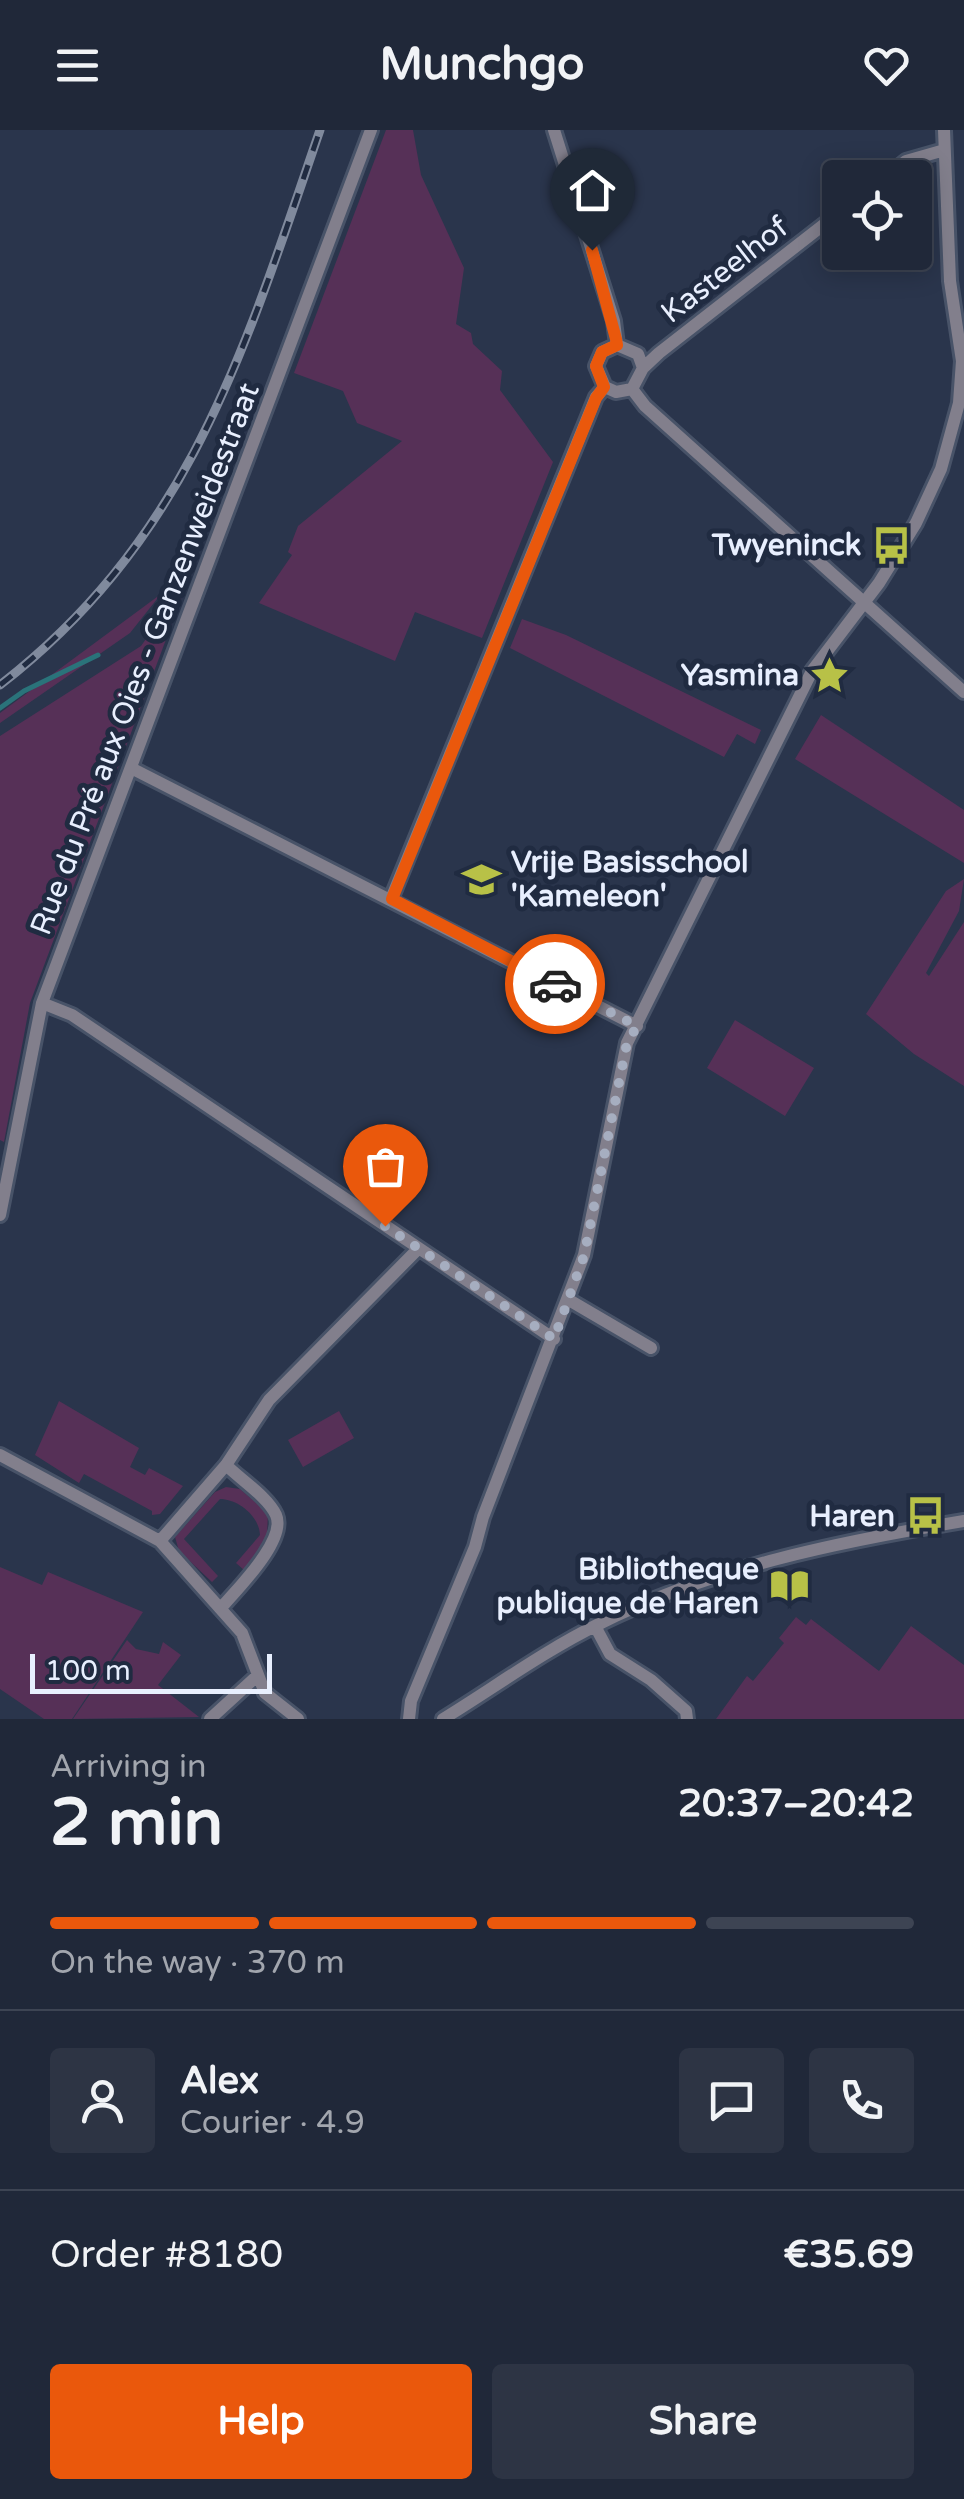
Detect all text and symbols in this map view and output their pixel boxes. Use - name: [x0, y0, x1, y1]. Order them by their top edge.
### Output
- icon: menu: [50, 38, 105, 93]
- text: Munchgo: [380, 38, 584, 92]
- icon: heart: [859, 38, 914, 93]
- pin: [550, 148, 635, 251]
- map controls: [822, 160, 932, 270]
- button: locate: [822, 160, 932, 270]
- icon: home: [565, 163, 620, 218]
- street label: Kasteelhof: [654, 208, 797, 331]
- street label: Rue du Pré aux Oies - Ganzenweidestraat: [22, 378, 268, 940]
- bus stop icon: Twyeninck: [870, 524, 912, 566]
- place label: Twyeninck: [711, 527, 861, 564]
- place icon: Yasmina: [808, 654, 850, 696]
- place label: Yasmina: [681, 657, 799, 694]
- place label: Vrije Basisschool 'Kameleon': [511, 844, 748, 915]
- school or university icon: Vrije Basisschool 'Kameleon': [460, 858, 502, 900]
- courier: [505, 934, 605, 1034]
- icon: car: [528, 957, 583, 1012]
- pin: [343, 1124, 428, 1227]
- icon: bag: [358, 1139, 413, 1194]
- bus stop icon: Haren: [904, 1495, 946, 1537]
- place label: Haren: [809, 1498, 895, 1535]
- place label: Bibliotheque publique de Haren: [496, 1551, 759, 1622]
- library icon: Bibliotheque publique de Haren: [768, 1565, 810, 1607]
- scale bar: [30, 1649, 272, 1694]
- text: 100 m: [45, 1654, 131, 1688]
- text: Arriving in: [50, 1748, 207, 1786]
- text: 20:37–20:42: [678, 1781, 914, 1827]
- text: 2 min: [50, 1784, 223, 1863]
- text: On the way · 370 m: [50, 1944, 345, 1982]
- button: person: [50, 2048, 155, 2153]
- button: chat: [679, 2048, 784, 2153]
- button: phone: [809, 2048, 914, 2153]
- text: Alex: [180, 2058, 259, 2104]
- text: Courier · 4.9: [180, 2104, 365, 2142]
- text: Order #8180: [50, 2232, 283, 2278]
- text: €35.69: [783, 2232, 914, 2278]
- button: Help: [50, 2364, 472, 2479]
- button: Share: [492, 2364, 914, 2479]

